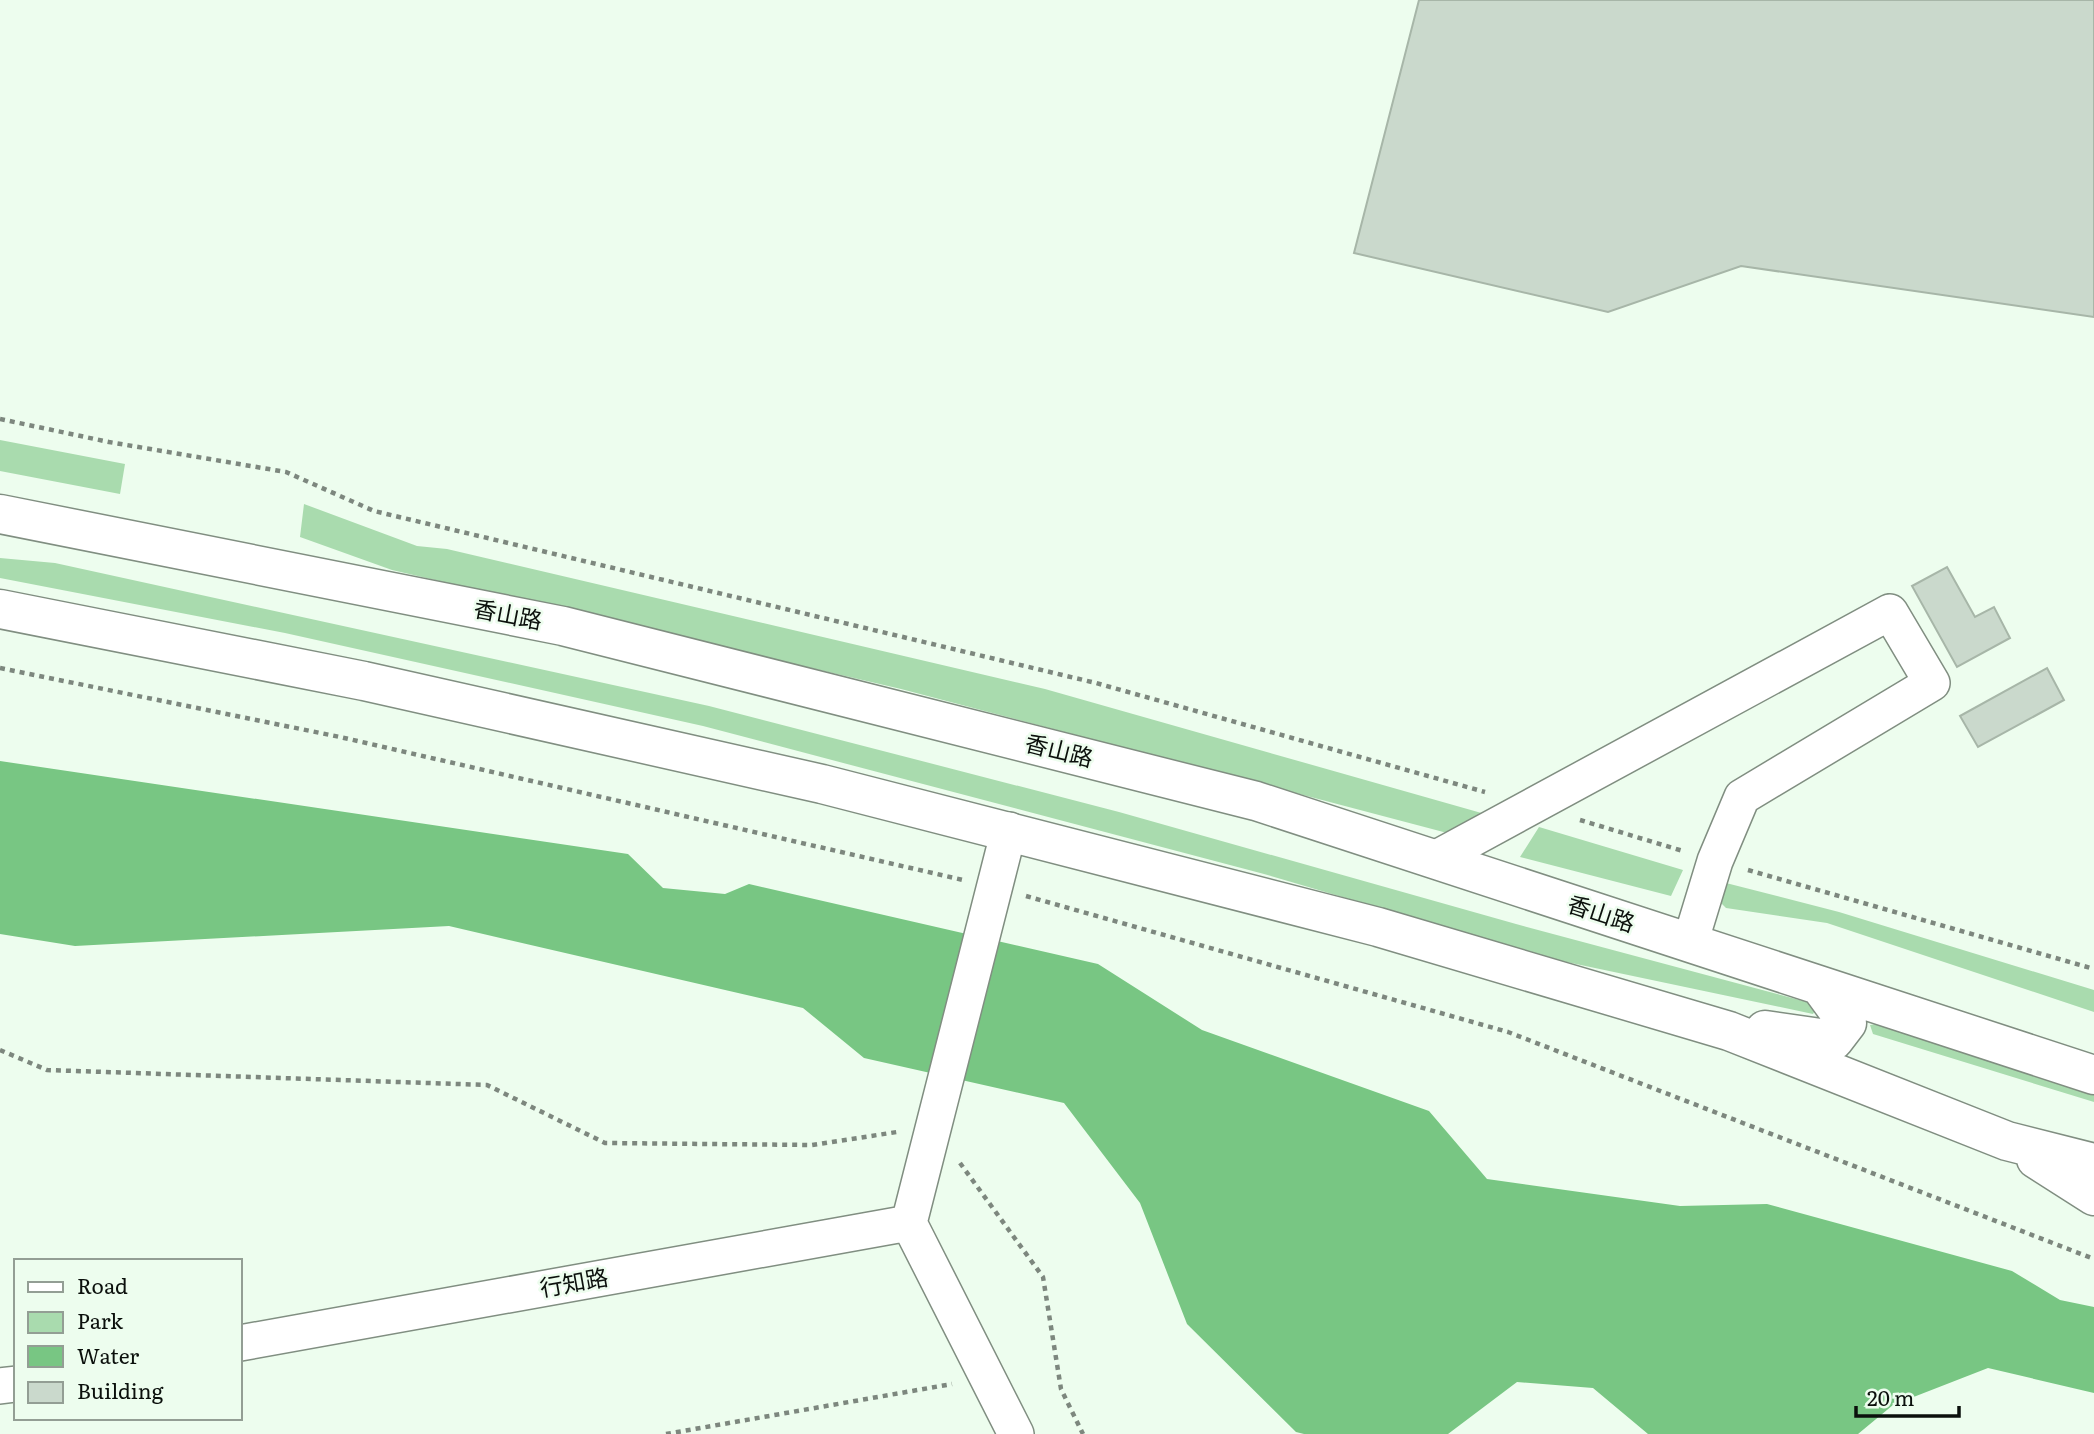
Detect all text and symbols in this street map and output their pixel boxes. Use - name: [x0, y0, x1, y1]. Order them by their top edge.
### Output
- street label: 香山路: [471, 590, 545, 636]
- street label: 香山路: [1022, 724, 1097, 774]
- street label: 香山路: [1564, 885, 1640, 939]
- street label: 行知路: [537, 1258, 611, 1304]
- legend: [14, 1259, 242, 1420]
- text: Road: [77, 1269, 128, 1300]
- text: Park: [77, 1304, 123, 1335]
- text: Water: [77, 1339, 139, 1370]
- text: Building: [77, 1374, 164, 1405]
- scale bar: [1856, 1374, 1959, 1418]
- text: 20 m: [1867, 1381, 1914, 1412]

